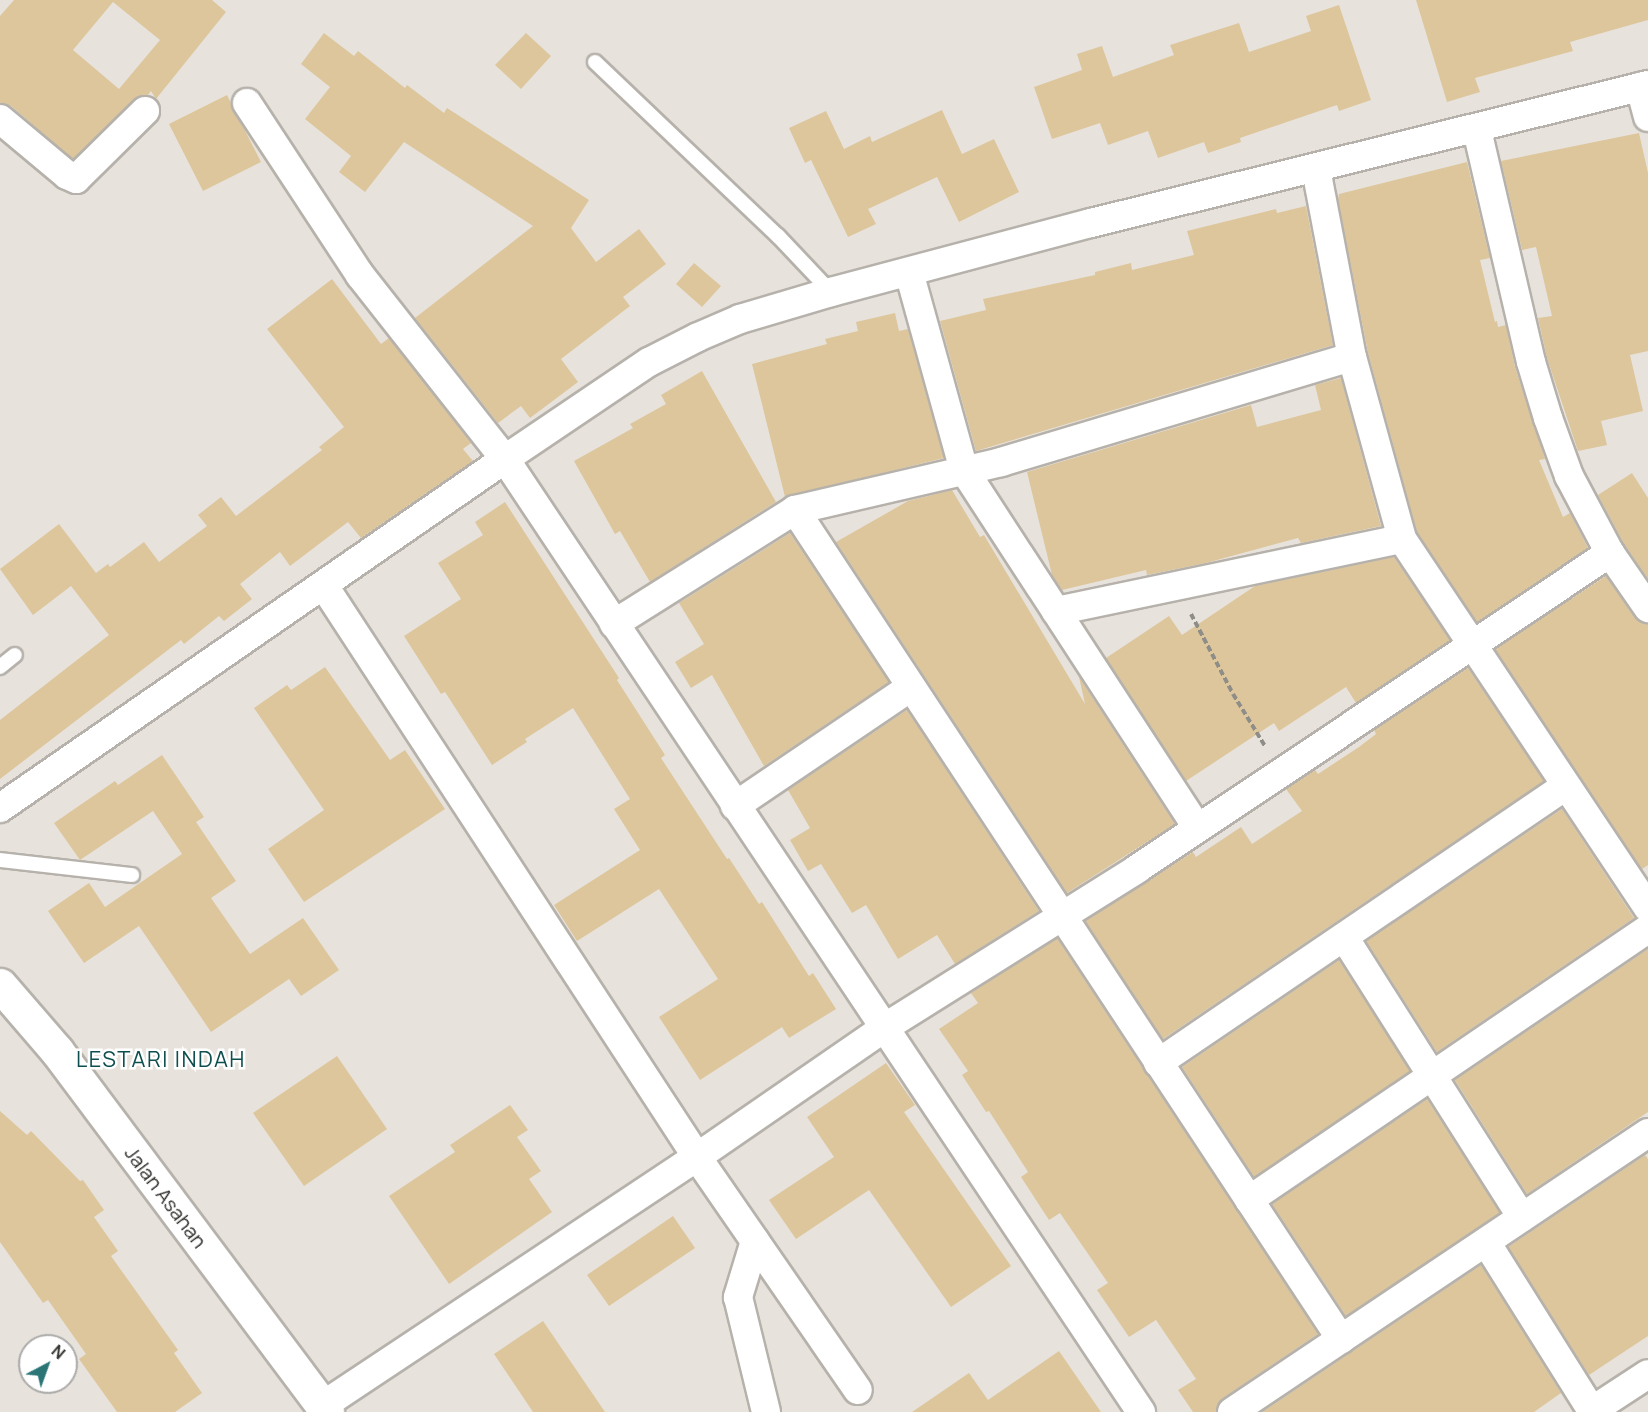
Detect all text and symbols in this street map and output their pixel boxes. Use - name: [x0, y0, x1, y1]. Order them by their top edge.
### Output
- district label: LESTARI INDAH: [76, 1047, 246, 1073]
- street label: Jalan Asahan: [120, 1141, 212, 1253]
- north arrow: [18, 1334, 78, 1394]
- text: N: [47, 1340, 70, 1364]

